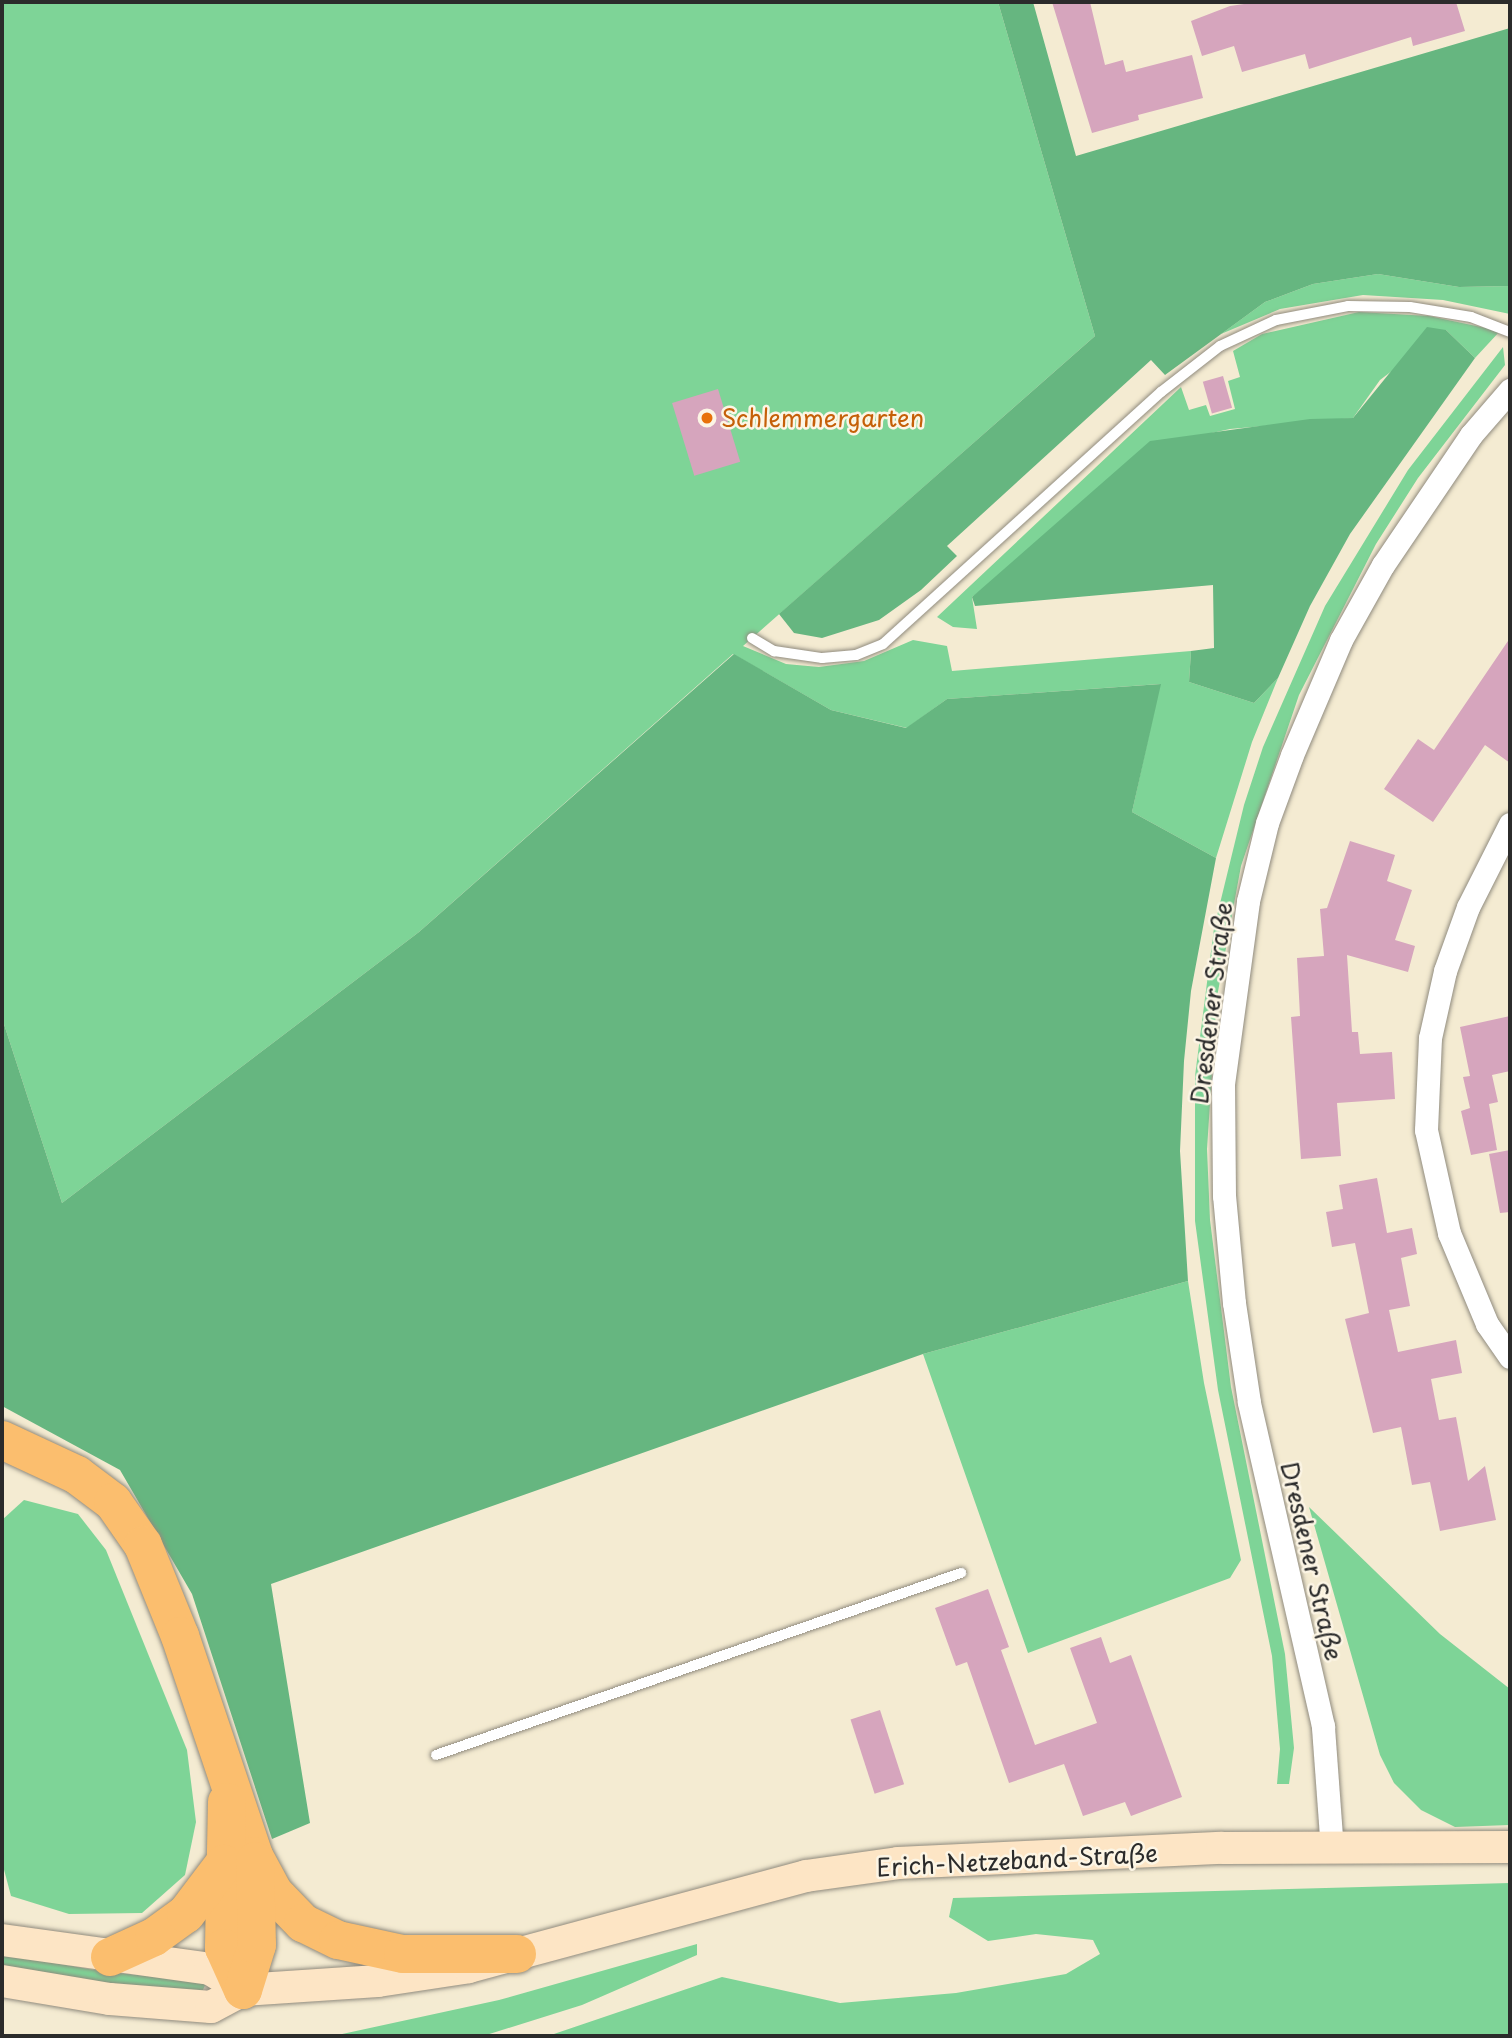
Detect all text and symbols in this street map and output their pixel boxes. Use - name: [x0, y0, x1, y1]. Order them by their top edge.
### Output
- place label: Schlemmergarten: [721, 404, 924, 432]
- marker: Schlemmergarten: [699, 410, 715, 426]
- street label: Dresdener Straße: [1184, 900, 1238, 1106]
- street label: Dresdener Straße: [1275, 1458, 1349, 1664]
- street label: Erich-Netzeband-Straße: [876, 1838, 1158, 1882]

